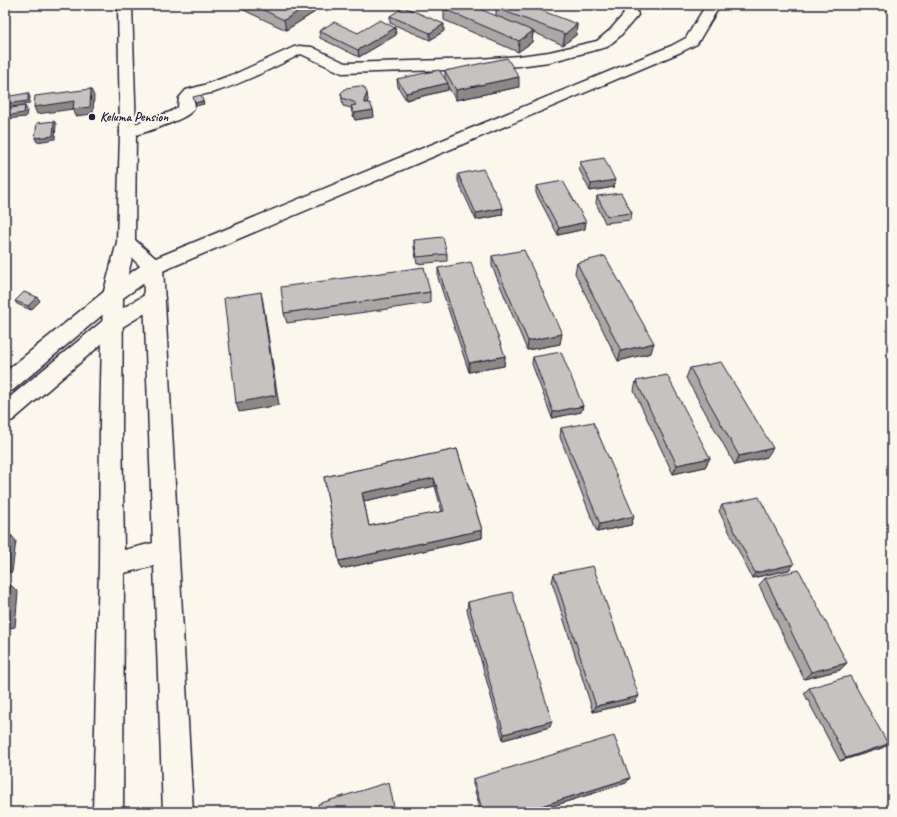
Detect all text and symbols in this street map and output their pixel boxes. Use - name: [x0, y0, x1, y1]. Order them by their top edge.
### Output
- place label: Keluma Pension: [100, 109, 169, 125]
- marker: Keluma Pension: [87, 112, 97, 122]

